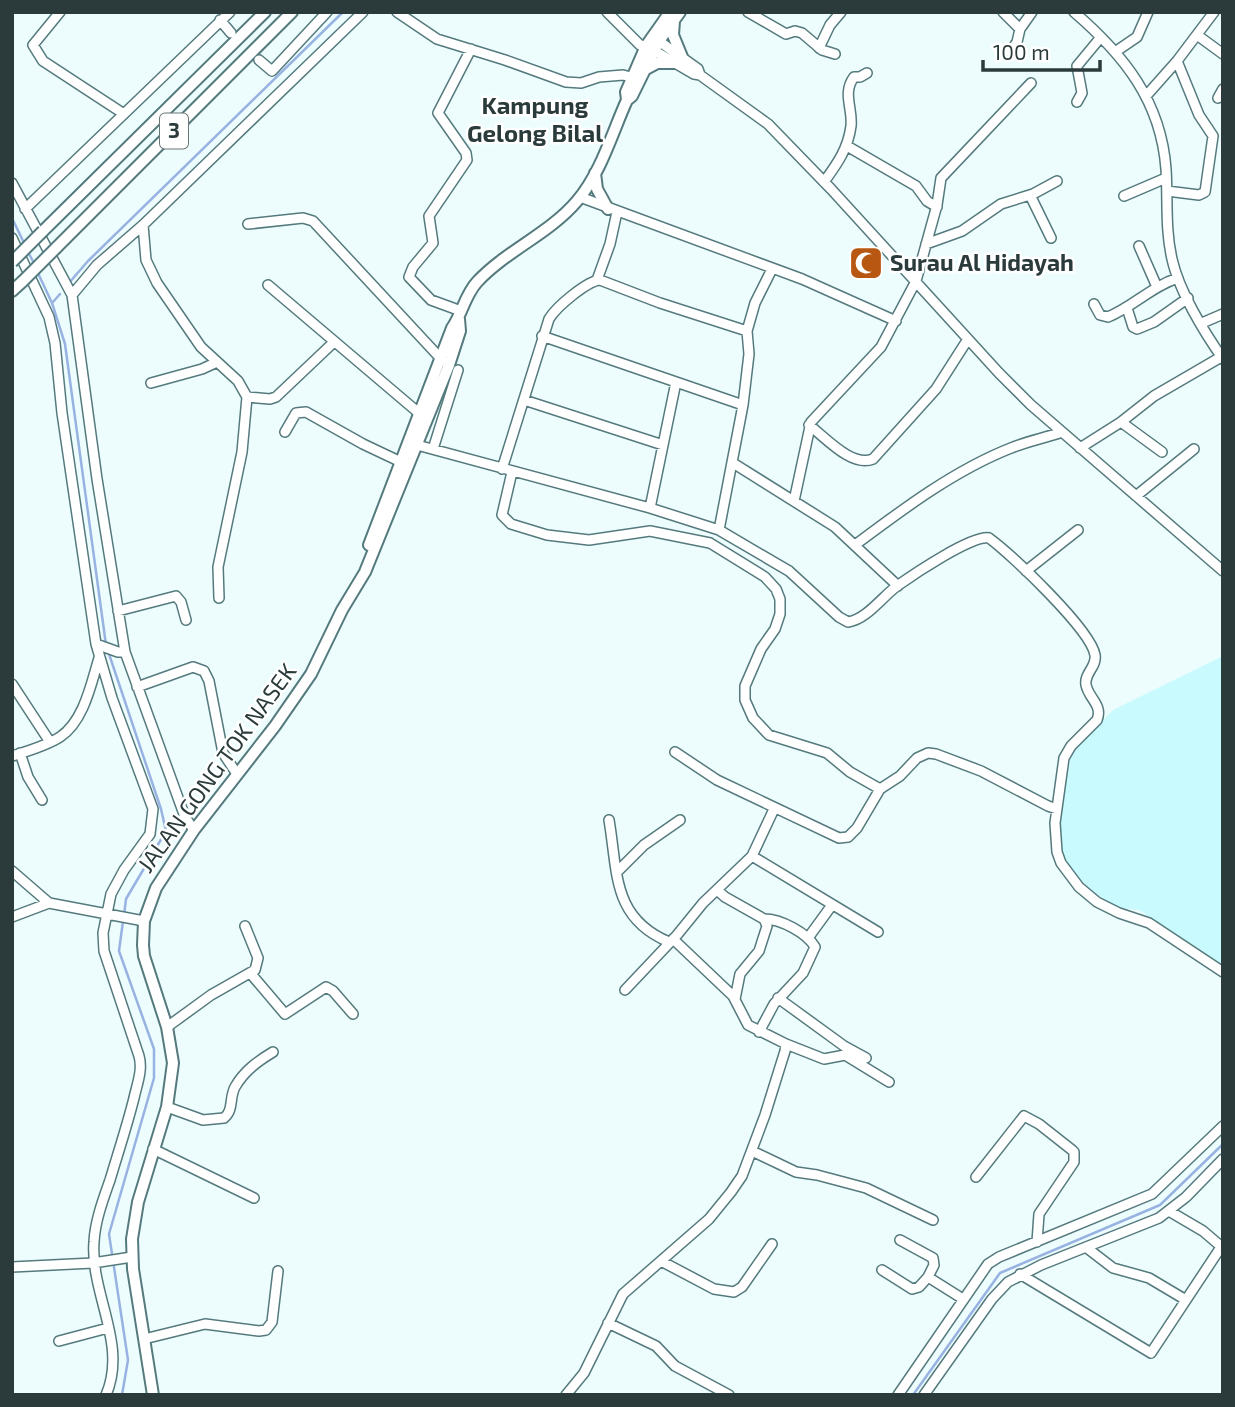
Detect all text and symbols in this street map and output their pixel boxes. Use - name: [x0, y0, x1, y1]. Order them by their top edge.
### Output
- scale bar: [983, 28, 1100, 72]
- text: 100 m: [993, 39, 1050, 64]
- district label: Kampung Gelong Bilal: [467, 90, 603, 147]
- road number: 3: [160, 114, 188, 148]
- mosque icon: Surau Al Hidayah: [847, 244, 885, 282]
- place label: Surau Al Hidayah: [890, 248, 1074, 276]
- street label: JALAN GONG TOK NASEK: [131, 657, 302, 877]

